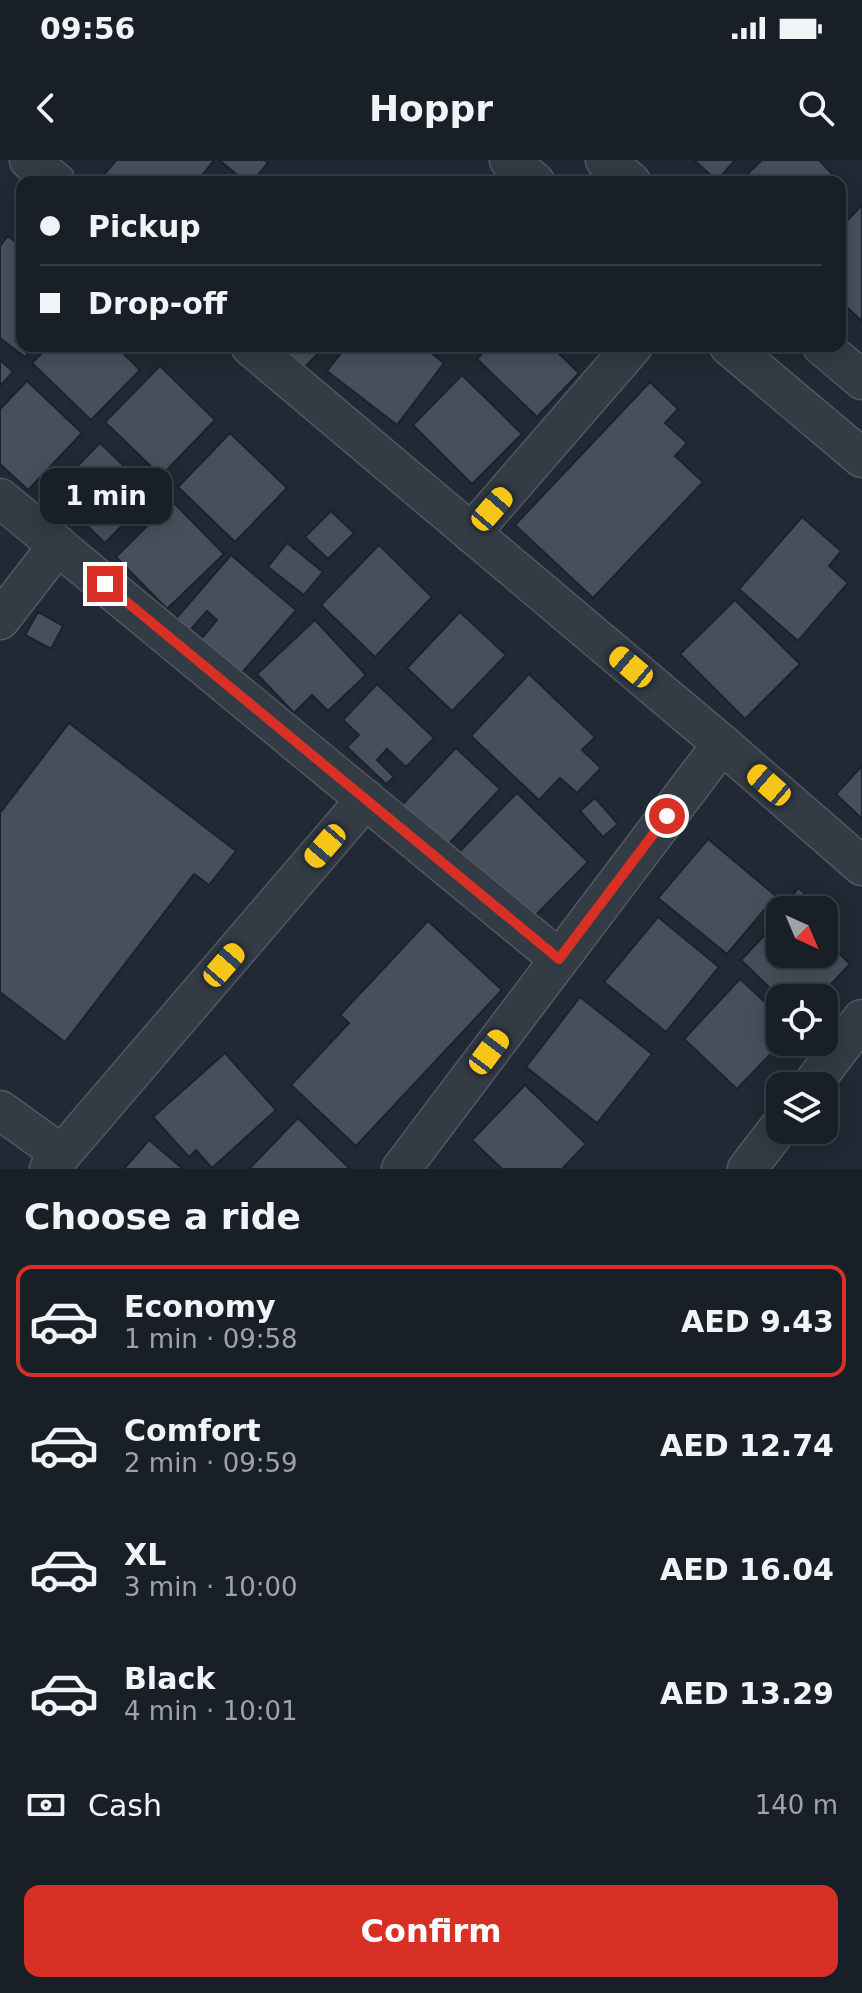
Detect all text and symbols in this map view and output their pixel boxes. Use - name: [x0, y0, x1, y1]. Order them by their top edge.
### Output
- text: 09:56: [40, 11, 136, 46]
- icon: back: [24, 86, 68, 130]
- icon: search: [794, 86, 838, 130]
- text: Hoppr: [369, 88, 493, 129]
- text: Pickup: [88, 209, 201, 244]
- text: Drop-off: [88, 286, 227, 321]
- callout: 1 min: [39, 468, 171, 524]
- text: 1 min: [65, 481, 147, 511]
- car: [467, 483, 517, 535]
- route end: [87, 566, 123, 602]
- car: [605, 642, 657, 692]
- car: [743, 760, 795, 810]
- route start: [649, 798, 685, 834]
- car: [300, 820, 350, 872]
- north arrow: [766, 896, 838, 968]
- map controls: [766, 896, 838, 1144]
- car: [199, 939, 249, 991]
- button: locate: [766, 984, 838, 1056]
- car: [465, 1026, 513, 1078]
- button: layers: [766, 1072, 838, 1144]
- text: Choose a ride: [24, 1196, 301, 1237]
- icon: car: [28, 1285, 100, 1357]
- text: Economy: [124, 1289, 276, 1324]
- text: AED 9.43: [681, 1304, 834, 1339]
- text: 1 min · 09:58: [124, 1324, 298, 1354]
- icon: car: [28, 1409, 100, 1481]
- text: Comfort: [124, 1413, 261, 1448]
- text: AED 12.74: [660, 1428, 834, 1463]
- text: 2 min · 09:59: [124, 1448, 298, 1478]
- icon: car: [28, 1533, 100, 1605]
- text: XL: [124, 1537, 166, 1572]
- text: AED 16.04: [660, 1552, 834, 1587]
- text: 3 min · 10:00: [124, 1572, 298, 1602]
- icon: car: [28, 1657, 100, 1729]
- text: Black: [124, 1661, 215, 1696]
- text: AED 13.29: [660, 1676, 834, 1711]
- text: 4 min · 10:01: [124, 1696, 298, 1726]
- icon: cash: [24, 1783, 68, 1827]
- text: Cash: [88, 1788, 162, 1823]
- text: 140 m: [755, 1790, 838, 1820]
- button: Confirm: [24, 1885, 838, 1977]

